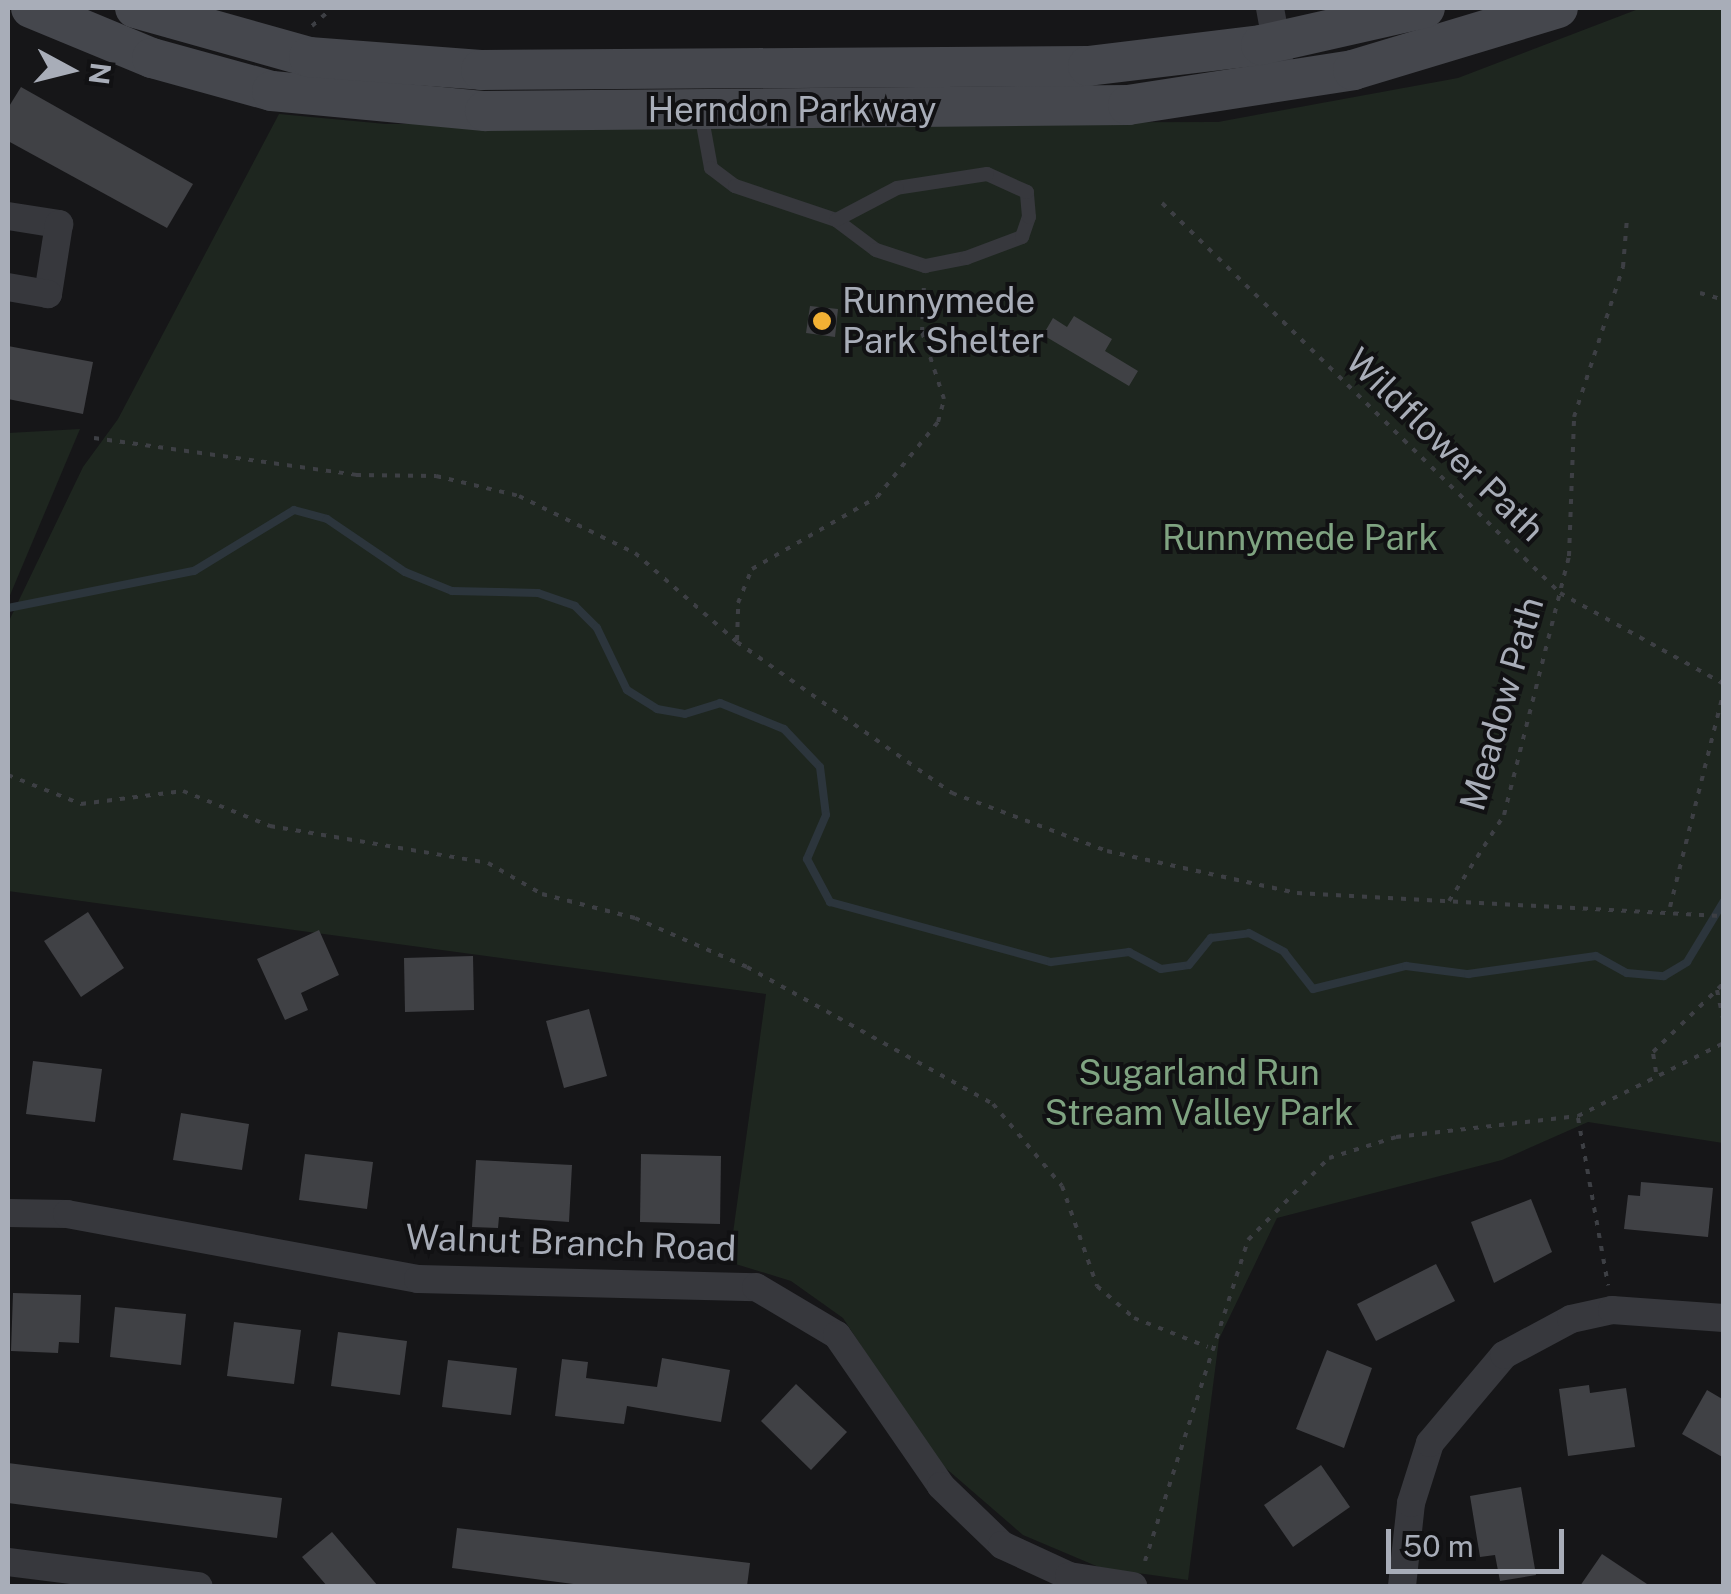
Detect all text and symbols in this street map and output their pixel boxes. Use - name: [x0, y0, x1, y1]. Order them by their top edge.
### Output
- north arrow: [20, 20, 120, 120]
- text: N: [83, 61, 118, 87]
- street label: Herndon Parkway: [647, 89, 937, 131]
- place label: Runnymede Park Shelter: [842, 280, 1045, 362]
- marker: Runnymede Park Shelter: [811, 310, 833, 332]
- street label: Wildflower Path: [1337, 340, 1553, 550]
- park label: Runnymede Park: [1162, 517, 1438, 559]
- street label: Meadow Path: [1451, 592, 1553, 816]
- park label: Sugarland Run Stream Valley Park: [1044, 1052, 1354, 1134]
- street label: Walnut Branch Road: [405, 1216, 737, 1270]
- scale bar: [1391, 1509, 1568, 1571]
- text: 50 m: [1403, 1528, 1474, 1564]

